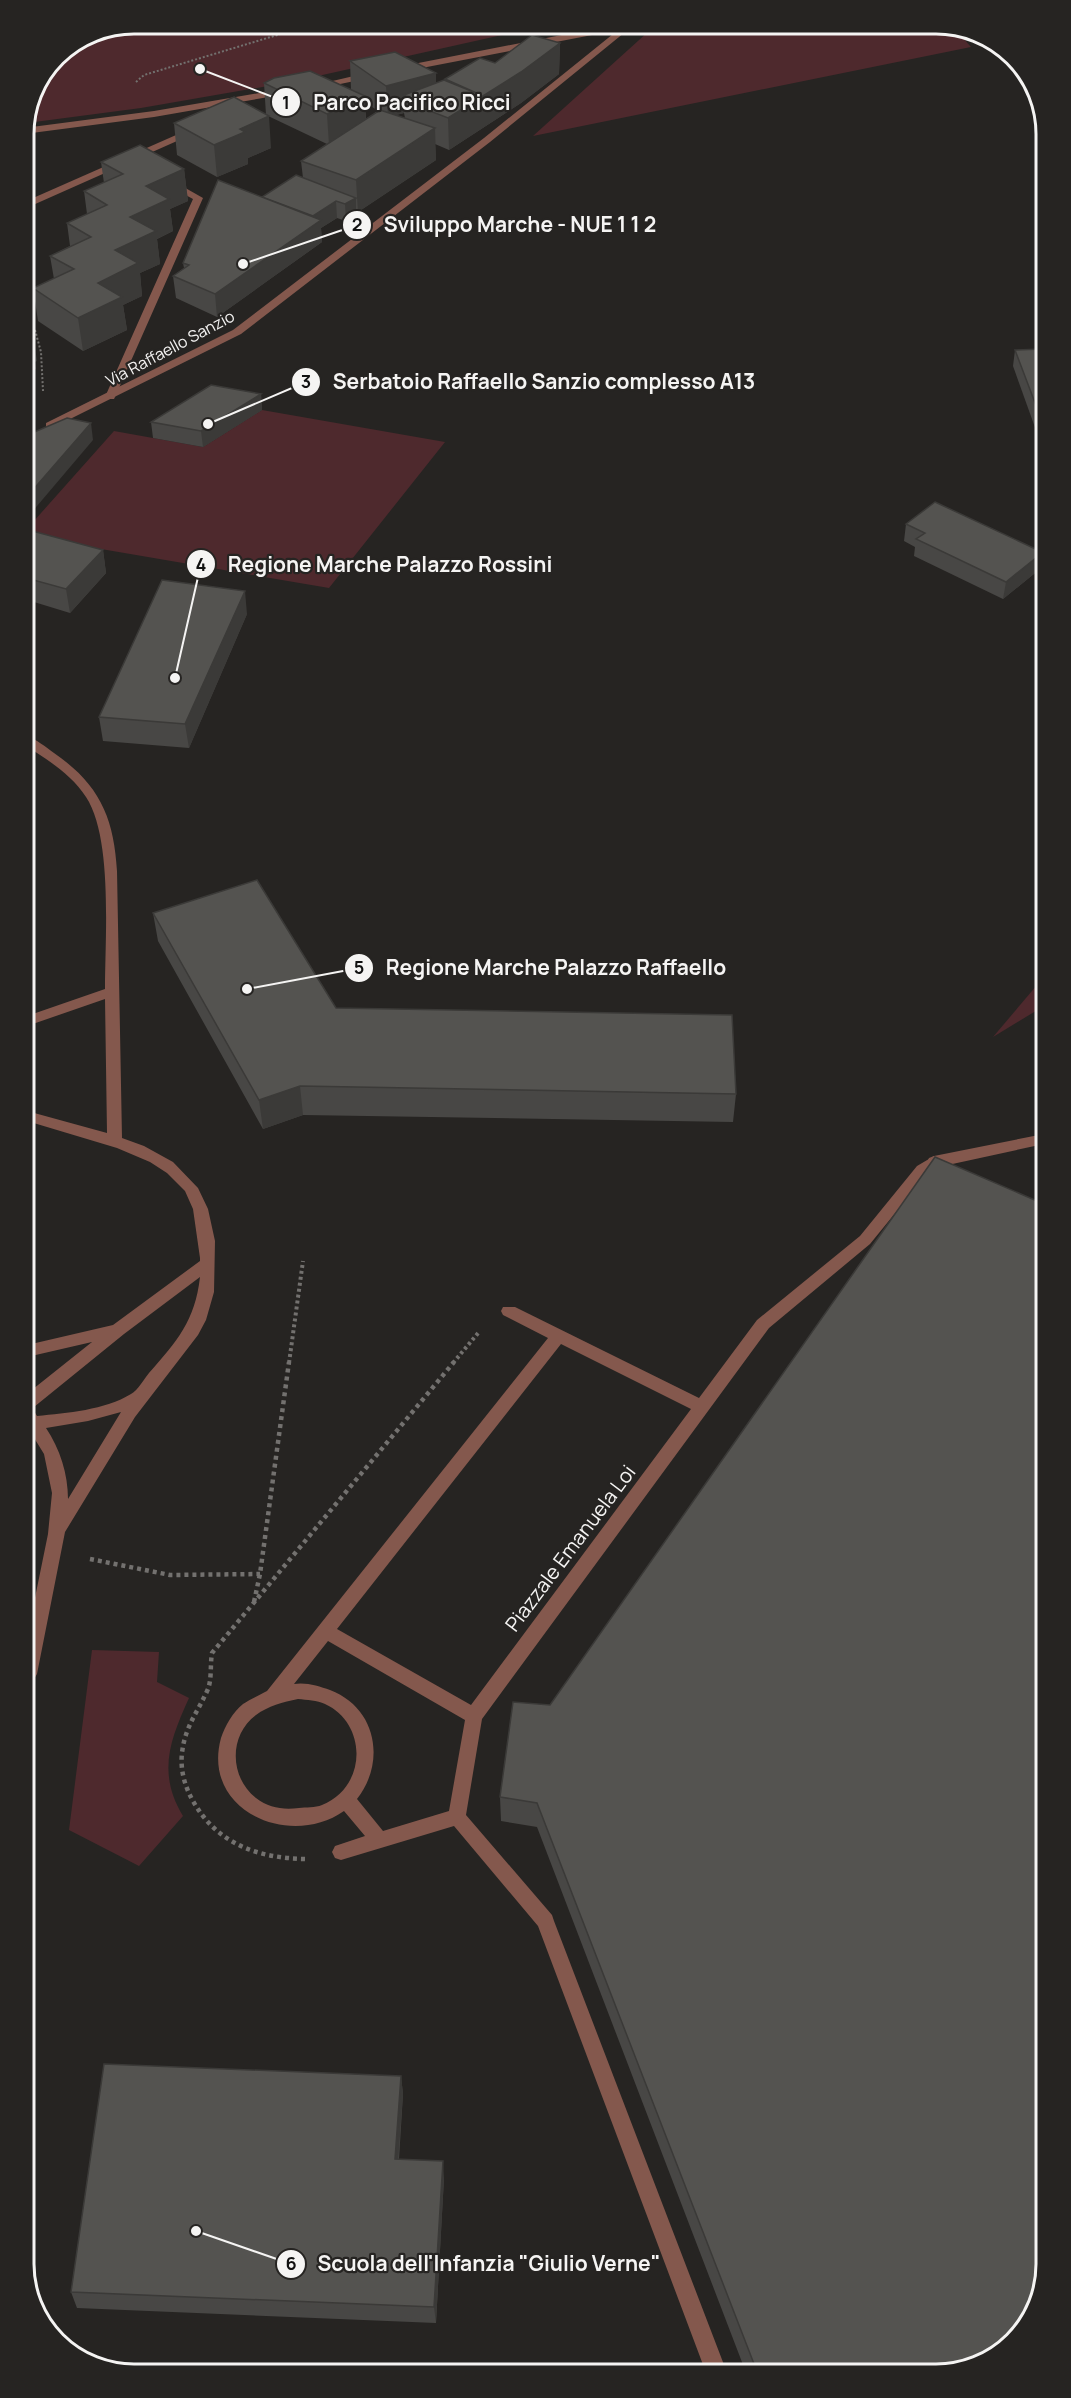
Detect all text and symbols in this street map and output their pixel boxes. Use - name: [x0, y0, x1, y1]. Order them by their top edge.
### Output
- callout: Parco Pacifico Ricci: [271, 83, 522, 122]
- text: Parco Pacifico Ricci: [313, 88, 511, 116]
- text: 1: [282, 90, 290, 114]
- callout: Sviluppo Marche - NUE 1 1 2: [342, 206, 669, 245]
- text: Sviluppo Marche - NUE 1 1 2: [384, 210, 656, 238]
- text: 2: [352, 212, 362, 236]
- street label: Via Raffaello Sanzio: [102, 305, 238, 391]
- callout: Serbatoio Raffaello Sanzio complesso A13: [291, 362, 767, 401]
- text: Serbatoio Raffaello Sanzio complesso A13: [333, 367, 755, 395]
- text: 3: [301, 369, 311, 393]
- callout: Regione Marche Palazzo Rossini: [186, 545, 564, 584]
- text: Regione Marche Palazzo Rossini: [228, 550, 552, 578]
- text: 4: [196, 552, 207, 576]
- callout: Regione Marche Palazzo Raffaello: [344, 948, 738, 987]
- text: Regione Marche Palazzo Raffaello: [386, 953, 726, 981]
- text: 5: [354, 955, 364, 979]
- street label: Piazzale Emanuela Loi: [499, 1459, 641, 1637]
- callout: Scuola dell'Infanzia "Giulio Verne": [276, 2244, 673, 2283]
- text: Scuola dell'Infanzia "Giulio Verne": [318, 2249, 661, 2277]
- text: 6: [285, 2251, 297, 2275]

